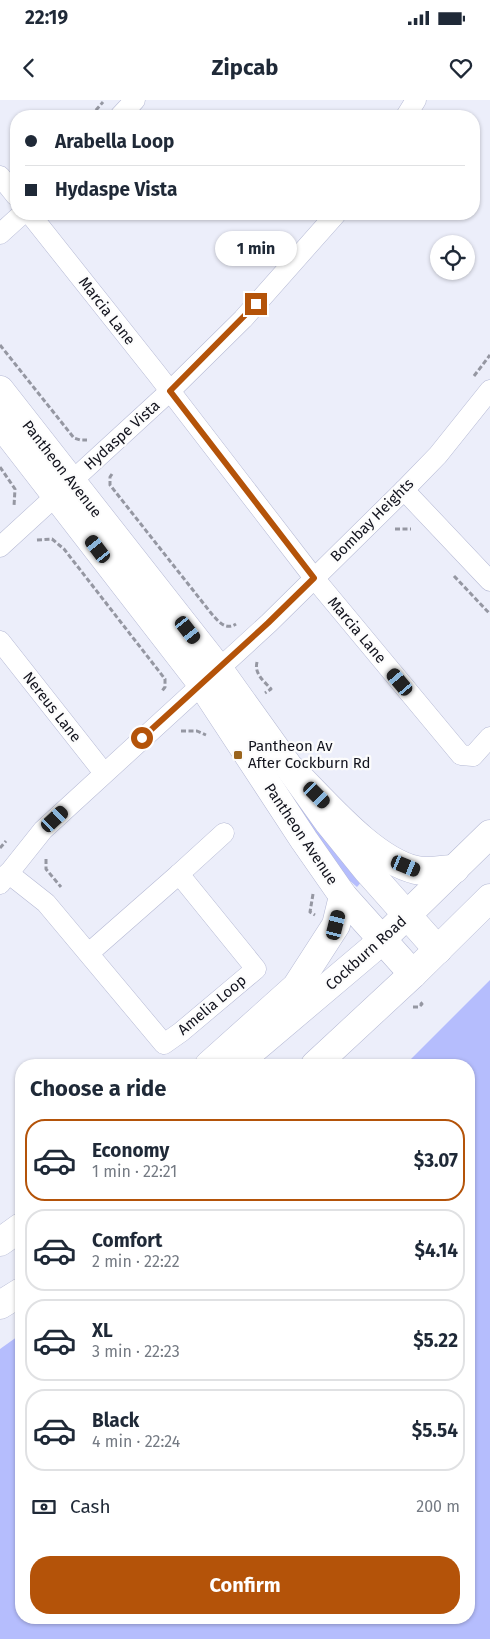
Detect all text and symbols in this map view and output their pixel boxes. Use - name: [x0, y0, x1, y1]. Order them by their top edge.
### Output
- text: 22:19: [25, 6, 68, 29]
- icon: back: [15, 54, 43, 82]
- text: Zipcab: [212, 54, 278, 81]
- icon: heart: [447, 54, 475, 82]
- text: Arabella Loop: [55, 130, 174, 153]
- text: Hydaspe Vista: [55, 178, 177, 201]
- callout: 1 min: [215, 232, 297, 266]
- map controls: [430, 235, 475, 280]
- button: locate: [430, 235, 475, 280]
- text: 1 min: [237, 239, 275, 258]
- street label: Marcia Lane: [75, 273, 139, 349]
- route end: [245, 293, 267, 315]
- street label: Hydaspe Vista: [80, 396, 164, 474]
- street label: Pantheon Avenue: [18, 417, 106, 521]
- street label: Bombay Heights: [327, 475, 417, 565]
- car: [82, 533, 113, 565]
- street label: Marcia Lane: [324, 593, 390, 667]
- car: [172, 614, 203, 646]
- car: [384, 666, 415, 698]
- street label: Nereus Lane: [19, 668, 85, 746]
- route start: [131, 727, 153, 749]
- place label: Pantheon Av After Cockburn Rd: [248, 737, 370, 772]
- marker: Pantheon Av After Cockburn Rd: [232, 749, 244, 761]
- car: [301, 779, 332, 811]
- street label: Pantheon Avenue: [260, 780, 342, 888]
- car: [38, 803, 71, 835]
- car: [389, 853, 422, 879]
- car: [325, 909, 346, 941]
- street label: Cockburn Road: [322, 912, 410, 994]
- street label: Amelia Loop: [174, 971, 250, 1039]
- text: Choose a ride: [30, 1075, 166, 1102]
- icon: car: [32, 1138, 77, 1183]
- text: Economy: [92, 1139, 169, 1162]
- text: $3.07: [414, 1149, 458, 1172]
- text: 1 min · 22:21: [92, 1162, 177, 1181]
- icon: car: [32, 1228, 77, 1273]
- text: Comfort: [92, 1229, 162, 1252]
- text: $4.14: [415, 1239, 458, 1262]
- text: 2 min · 22:22: [92, 1252, 180, 1271]
- icon: car: [32, 1318, 77, 1363]
- text: XL: [92, 1319, 113, 1342]
- text: $5.22: [413, 1329, 458, 1352]
- text: 3 min · 22:23: [92, 1342, 180, 1361]
- icon: car: [32, 1408, 77, 1453]
- text: Black: [92, 1409, 139, 1432]
- text: $5.54: [412, 1419, 458, 1442]
- text: 4 min · 22:24: [92, 1432, 180, 1451]
- icon: cash: [30, 1493, 58, 1521]
- text: Cash: [70, 1495, 111, 1518]
- text: 200 m: [416, 1497, 460, 1516]
- button: Confirm: [30, 1556, 460, 1614]

